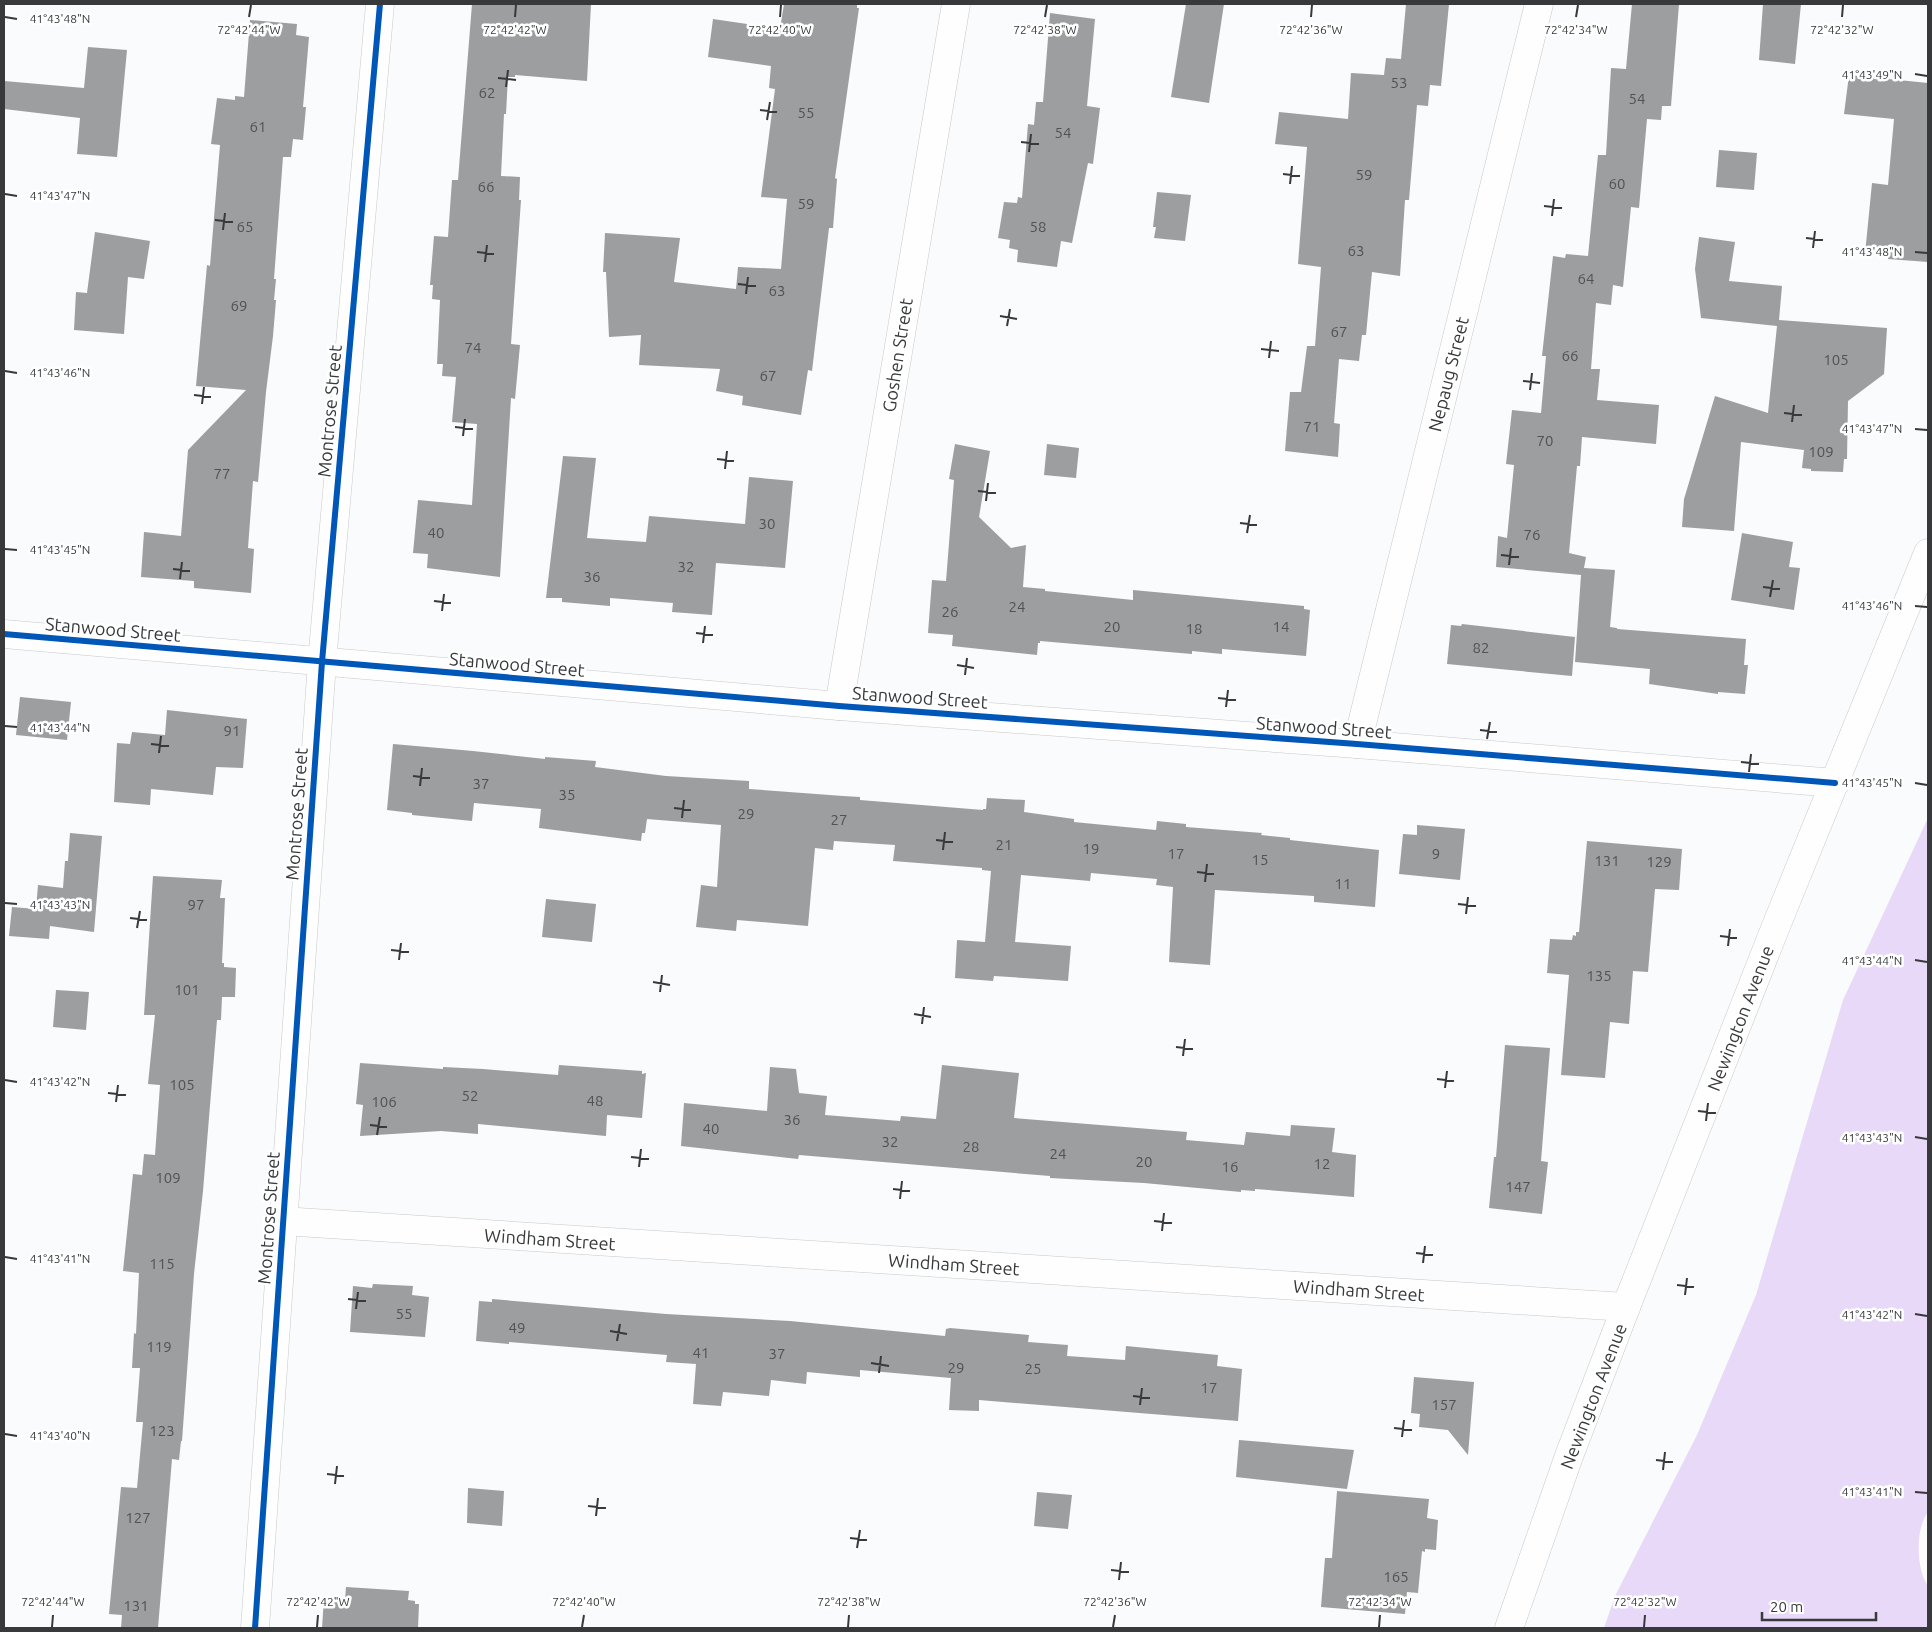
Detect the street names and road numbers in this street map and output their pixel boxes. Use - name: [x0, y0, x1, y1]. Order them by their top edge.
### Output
- street label: Goshen Street: [878, 297, 916, 413]
- street label: Nepaug Street: [1424, 315, 1472, 433]
- street label: Montrose Street: [313, 344, 345, 478]
- street label: Stanwood Street: [44, 613, 182, 645]
- street label: Stanwood Street: [448, 648, 586, 680]
- street label: Stanwood Street: [852, 682, 988, 712]
- street label: Stanwood Street: [1256, 712, 1392, 742]
- street label: Montrose Street: [281, 747, 311, 881]
- street label: Newington Avenue: [1703, 942, 1777, 1094]
- street label: Montrose Street: [253, 1151, 283, 1285]
- street label: Windham Street: [484, 1224, 616, 1254]
- street label: Windham Street: [888, 1249, 1020, 1279]
- street label: Windham Street: [1293, 1275, 1425, 1305]
- street label: Newington Avenue: [1556, 1320, 1630, 1472]

